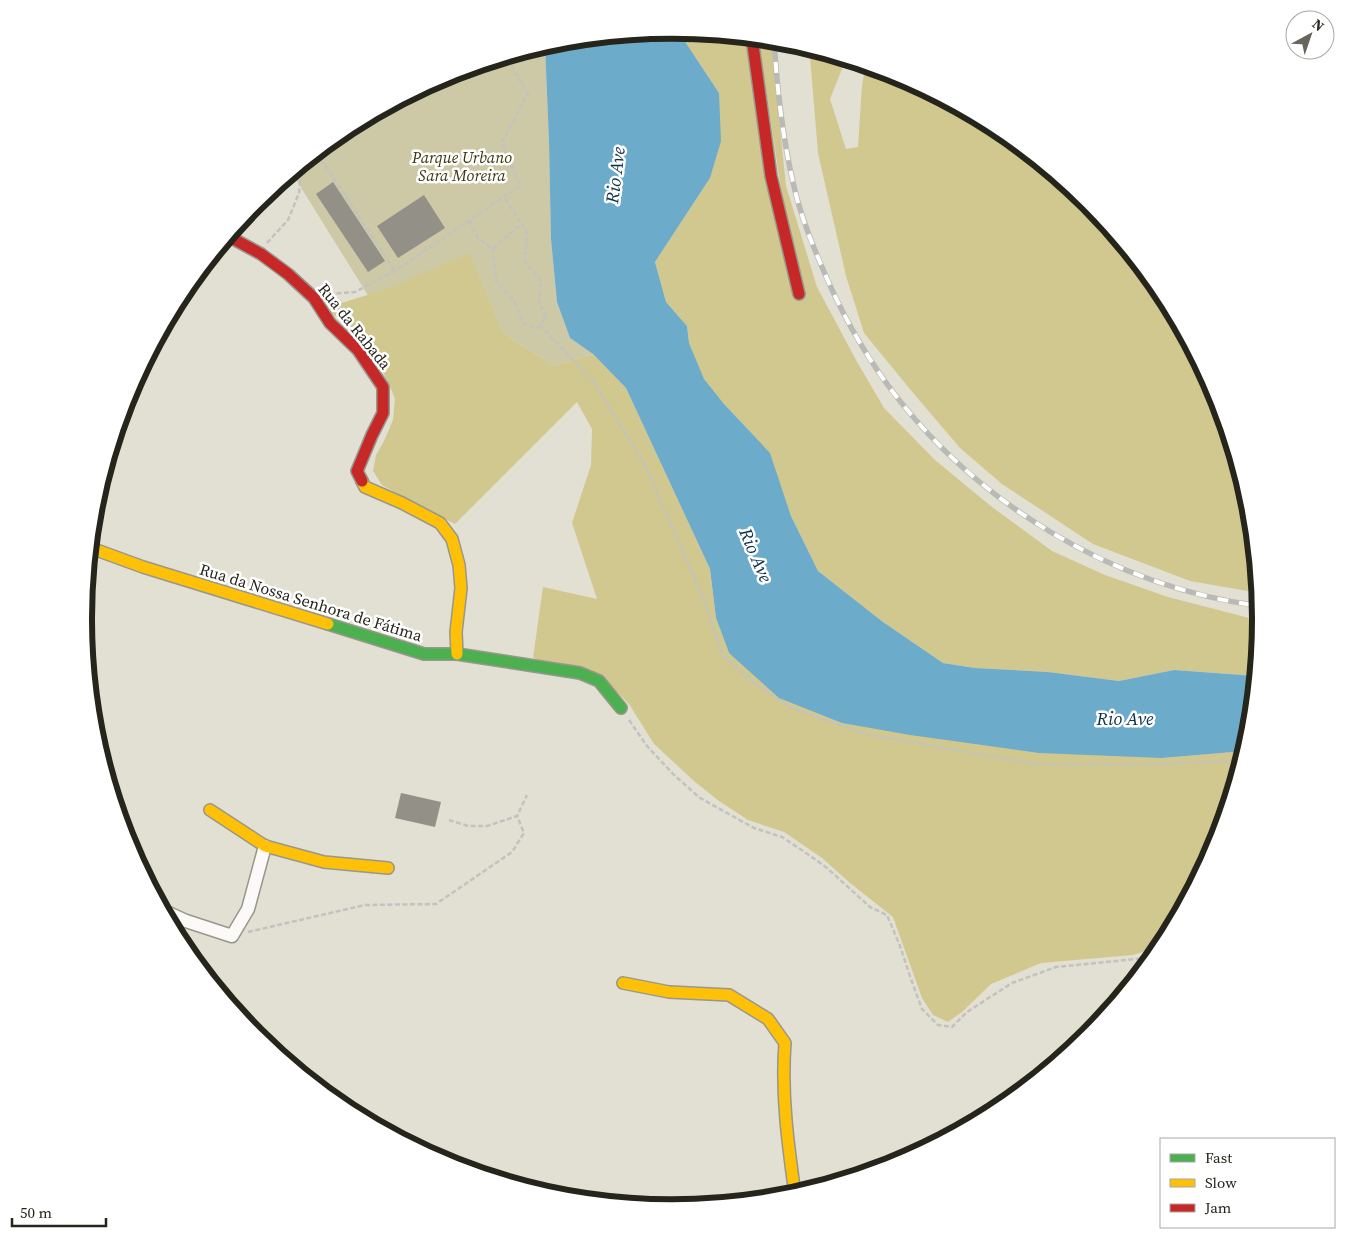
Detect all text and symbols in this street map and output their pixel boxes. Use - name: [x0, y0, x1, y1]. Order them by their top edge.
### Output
- north arrow: [1285, 10, 1335, 60]
- text: N: [1308, 14, 1329, 36]
- water label: Rio Ave: [599, 145, 631, 206]
- park label: Parque Urbano Sara Moreira: [411, 146, 512, 186]
- street label: Rua da Rabada: [313, 278, 397, 374]
- water label: Rio Ave: [733, 523, 779, 587]
- street label: Rua da Nossa Senhora de Fátima: [197, 558, 426, 647]
- water label: Rio Ave: [1096, 706, 1154, 731]
- legend: [1160, 1138, 1335, 1228]
- text: Fast: [1205, 1147, 1232, 1168]
- text: Slow: [1205, 1172, 1237, 1193]
- scale bar: [12, 1196, 106, 1228]
- text: Jam: [1204, 1197, 1232, 1218]
- text: 50 m: [20, 1202, 52, 1223]

